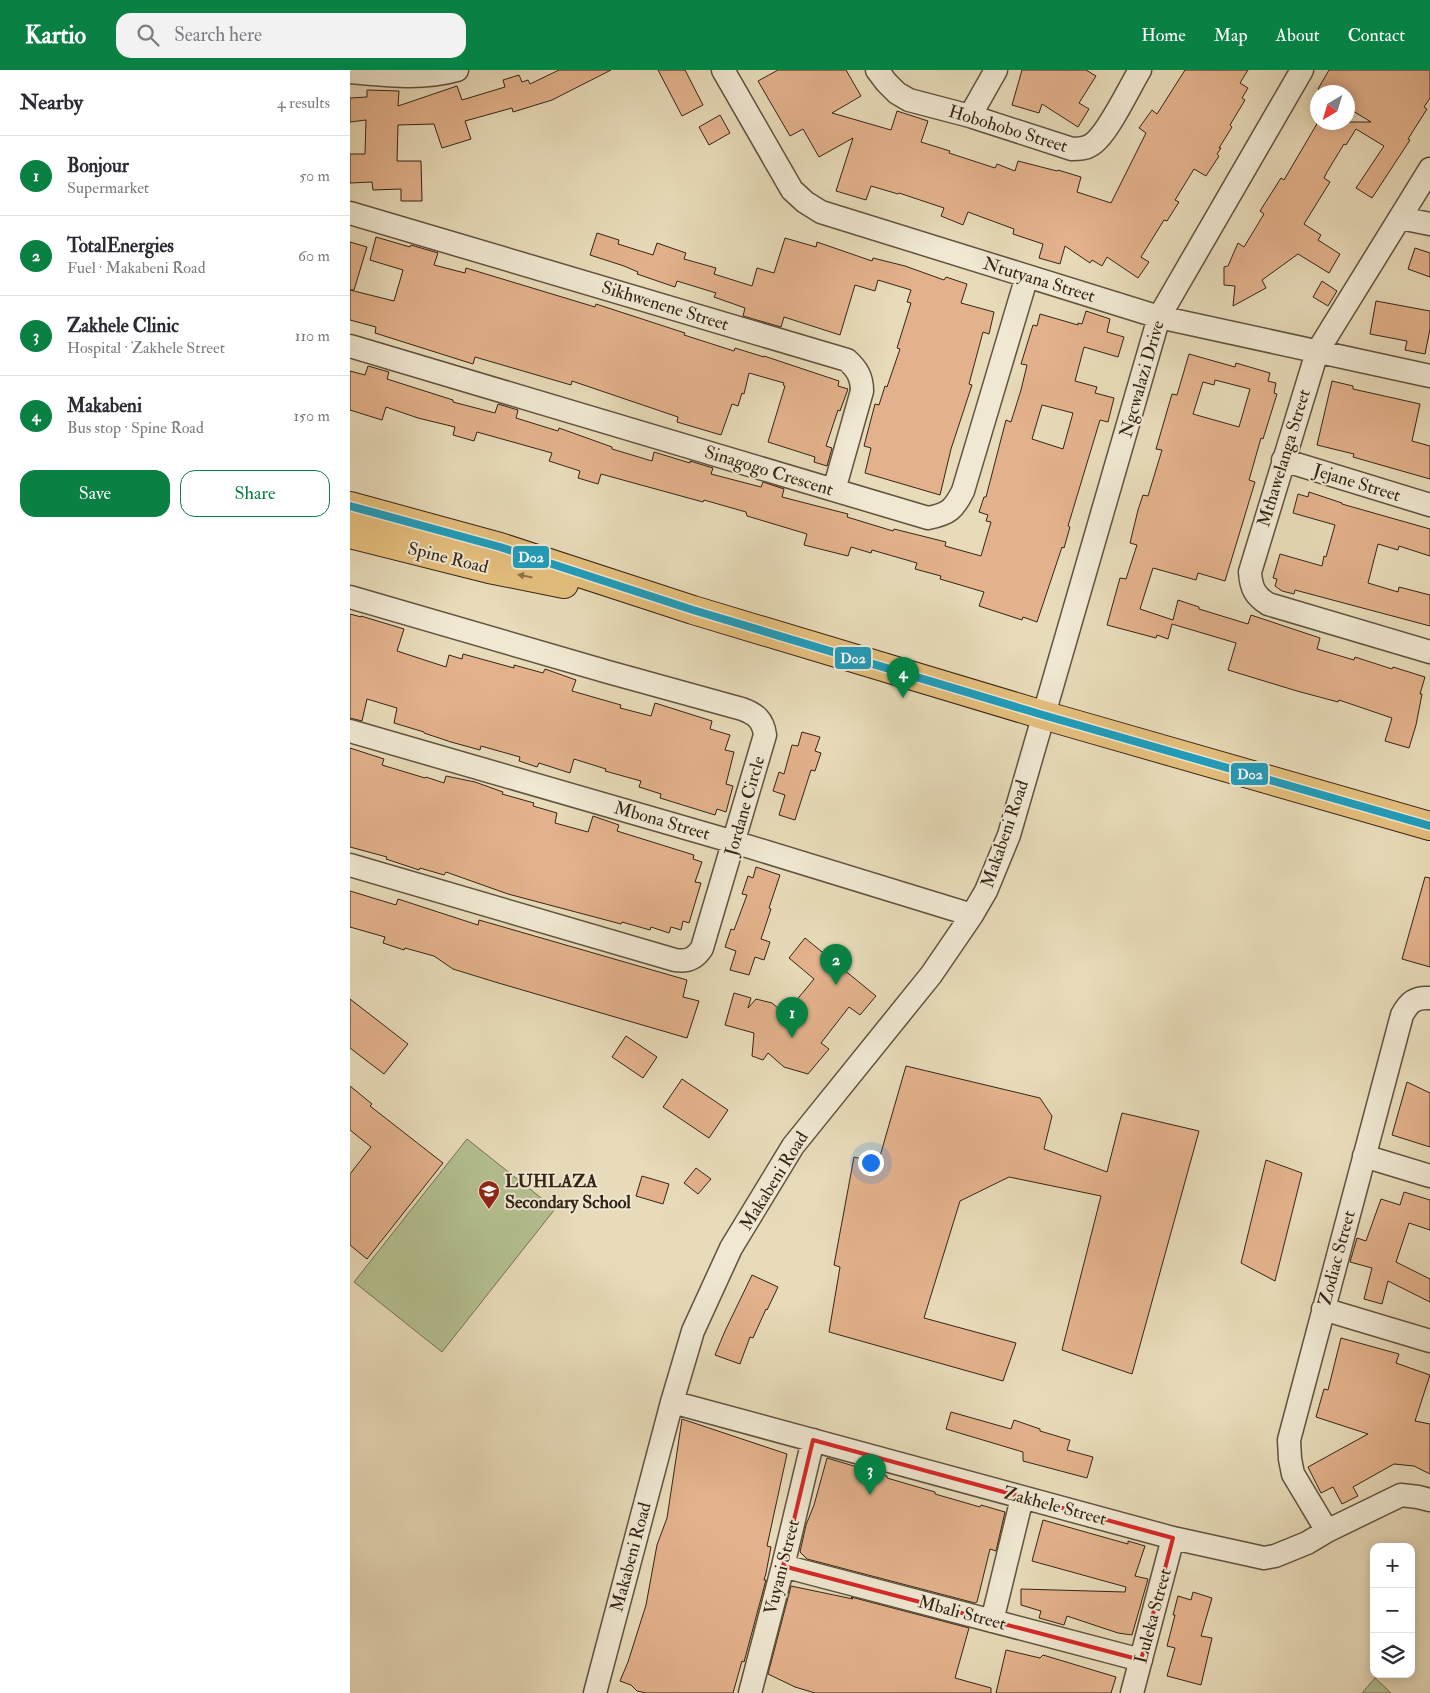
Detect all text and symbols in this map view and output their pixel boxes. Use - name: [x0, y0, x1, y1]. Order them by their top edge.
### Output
- search box: [116, 13, 466, 58]
- text: Kartio: [25, 20, 86, 51]
- icon: search: [134, 21, 162, 49]
- text: Search here: [174, 23, 262, 47]
- text: Home: [1141, 24, 1186, 47]
- text: Map: [1214, 24, 1248, 47]
- text: About: [1276, 24, 1320, 47]
- text: Contact: [1348, 24, 1405, 47]
- north arrow: [1310, 85, 1355, 130]
- text: Nearby: [20, 89, 83, 116]
- text: 4 results: [277, 93, 330, 113]
- street label: Hobohobo Street: [946, 100, 1071, 158]
- text: Bonjour: [67, 154, 129, 178]
- text: 1: [33, 166, 39, 186]
- text: 50 m: [299, 166, 330, 186]
- text: Supermarket: [67, 178, 149, 198]
- text: TotalEnergies: [67, 234, 174, 258]
- text: 2: [32, 246, 40, 266]
- text: 60 m: [298, 246, 330, 266]
- street label: Ntutyana Street: [980, 252, 1098, 308]
- text: Fuel · Makabeni Road: [67, 258, 206, 278]
- street label: Sikhwenene Street: [599, 276, 732, 336]
- text: Zakhele Clinic: [67, 314, 179, 338]
- street label: Ngcwalazi Drive: [1114, 317, 1170, 440]
- text: 3: [33, 326, 39, 346]
- text: 110 m: [295, 326, 330, 346]
- text: Hospital · Zakhele Street: [67, 338, 225, 358]
- street label: Mthawelanga Street: [1252, 386, 1316, 530]
- text: Makabeni: [67, 394, 142, 418]
- text: 4: [32, 406, 40, 426]
- text: 150 m: [293, 406, 330, 426]
- text: Bus stop · Spine Road: [67, 418, 204, 438]
- street label: Sinagogo Crescent: [702, 441, 836, 502]
- street label: Jejane Street: [1310, 459, 1404, 507]
- button: Save: [20, 470, 170, 517]
- button: Share: [180, 470, 330, 517]
- street label: Spine Road: [405, 537, 491, 579]
- line badge: D02: [512, 545, 550, 569]
- text: D02: [518, 549, 544, 566]
- one-way arrow: [518, 572, 533, 580]
- line badge: D02: [834, 646, 872, 670]
- text: D02: [840, 650, 866, 667]
- pin: 4: [887, 657, 919, 698]
- street label: Jordane Circle: [719, 753, 770, 860]
- line badge: D02: [1230, 762, 1269, 786]
- text: D02: [1237, 766, 1263, 783]
- street label: Makabeni Road: [976, 777, 1034, 891]
- street label: Mbona Street: [611, 796, 713, 846]
- pin: 2: [820, 944, 852, 985]
- pin: 1: [776, 997, 808, 1038]
- street label: Makabeni Road: [734, 1127, 814, 1235]
- your location: [858, 1150, 884, 1176]
- place label: LUHLAZA Secondary School: [505, 1170, 631, 1214]
- school or university icon: LUHLAZA Secondary School: [477, 1179, 501, 1210]
- street label: Zodiac Street: [1313, 1208, 1361, 1308]
- pin: 3: [854, 1454, 886, 1495]
- street label: Zakhele Street: [1001, 1481, 1109, 1531]
- street label: Makabeni Road: [605, 1500, 657, 1614]
- street label: Vuyani Street: [759, 1517, 805, 1617]
- map controls: [1370, 1543, 1415, 1678]
- button: +: [1370, 1543, 1415, 1588]
- street label: Luleka Street: [1129, 1566, 1177, 1666]
- button: −: [1370, 1588, 1415, 1633]
- street label: Mbali Street: [915, 1590, 1009, 1636]
- button: layers: [1370, 1633, 1415, 1678]

